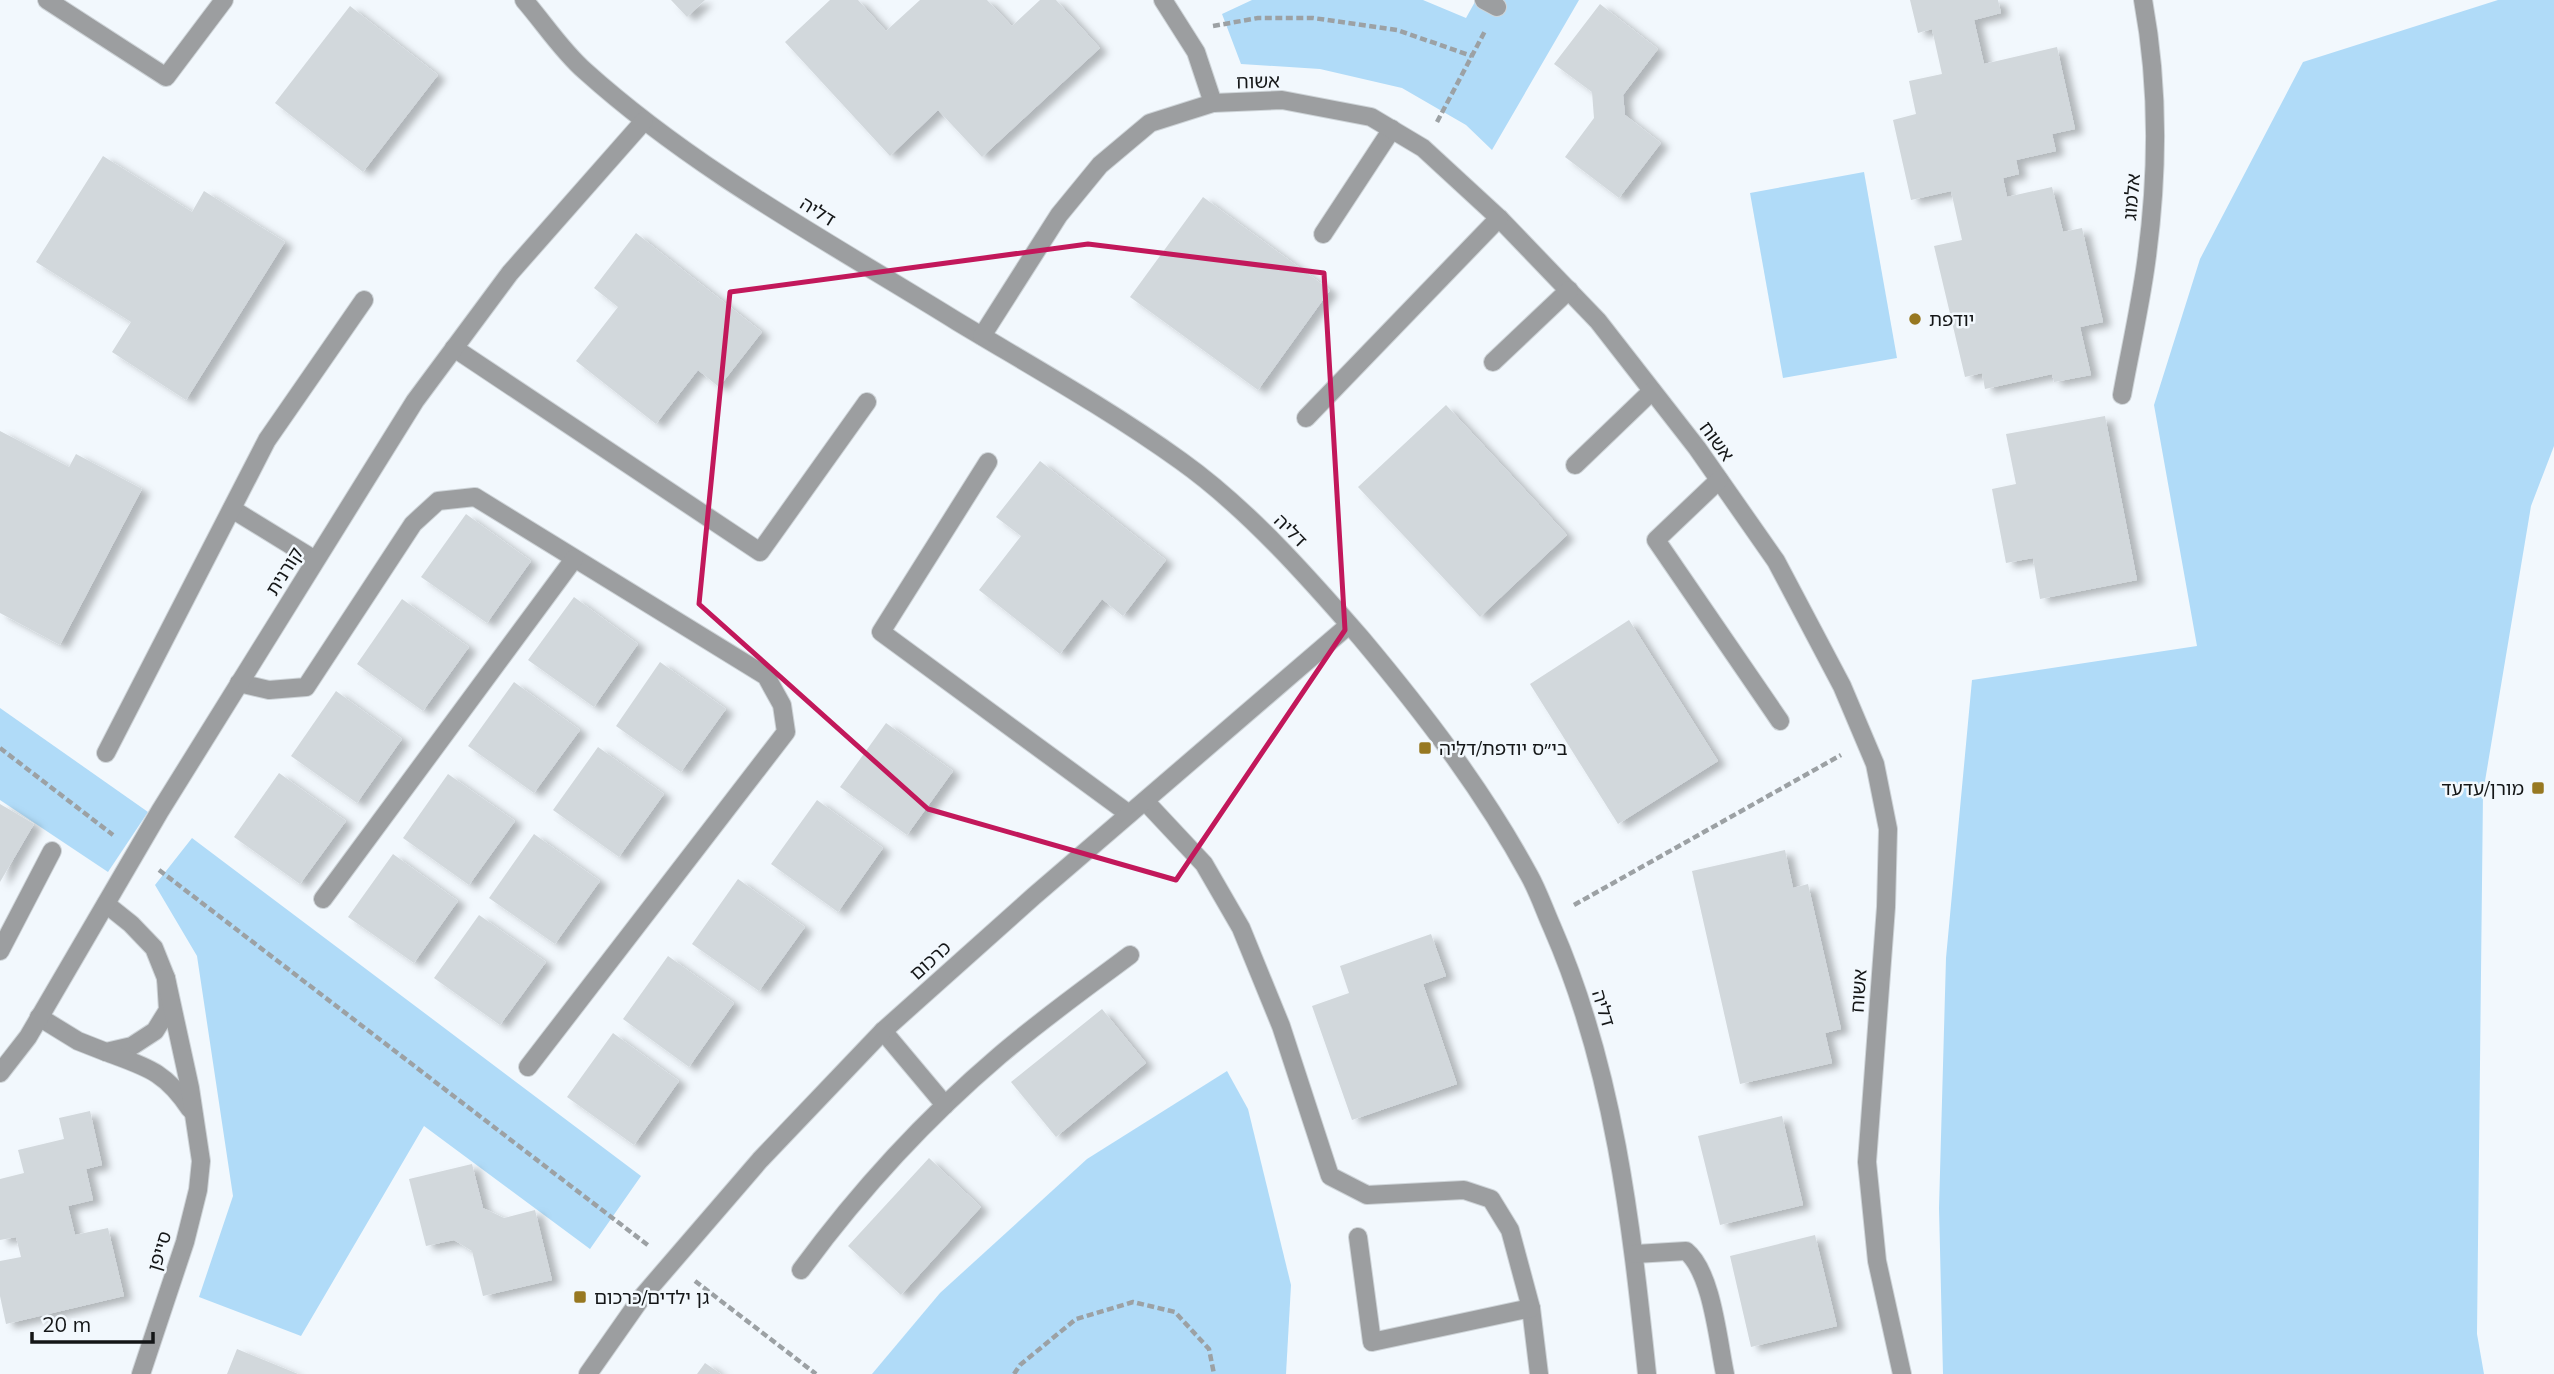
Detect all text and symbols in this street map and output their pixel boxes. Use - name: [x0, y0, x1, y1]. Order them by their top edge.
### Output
- street label: אשוח: [1236, 69, 1280, 93]
- street label: אלמוג: [2117, 172, 2145, 222]
- street label: דליה: [796, 191, 840, 231]
- place label: יודפת: [1929, 307, 1974, 331]
- marker: יודפת: [1907, 311, 1923, 327]
- street label: אשוח: [1694, 416, 1740, 466]
- street label: דליה: [1269, 508, 1313, 552]
- street label: קורנית: [260, 542, 308, 600]
- place label: בי״ס יודפת/דליה: [1439, 736, 1568, 760]
- marker: בי״ס יודפת/דליה: [1417, 740, 1433, 756]
- place label: מורן/עדעד: [2441, 776, 2524, 800]
- marker: מורן/עדעד: [2530, 780, 2546, 796]
- street label: כרכום: [904, 935, 956, 985]
- street label: אשוח: [1845, 968, 1871, 1014]
- street label: דליה: [1587, 987, 1621, 1029]
- street label: סייפן: [142, 1228, 176, 1274]
- place label: גן ילדים/כרכום: [594, 1285, 709, 1309]
- marker: גן ילדים/כרכום: [572, 1289, 588, 1305]
- scale bar: [32, 1300, 152, 1344]
- text: 20 m: [42, 1311, 91, 1337]

